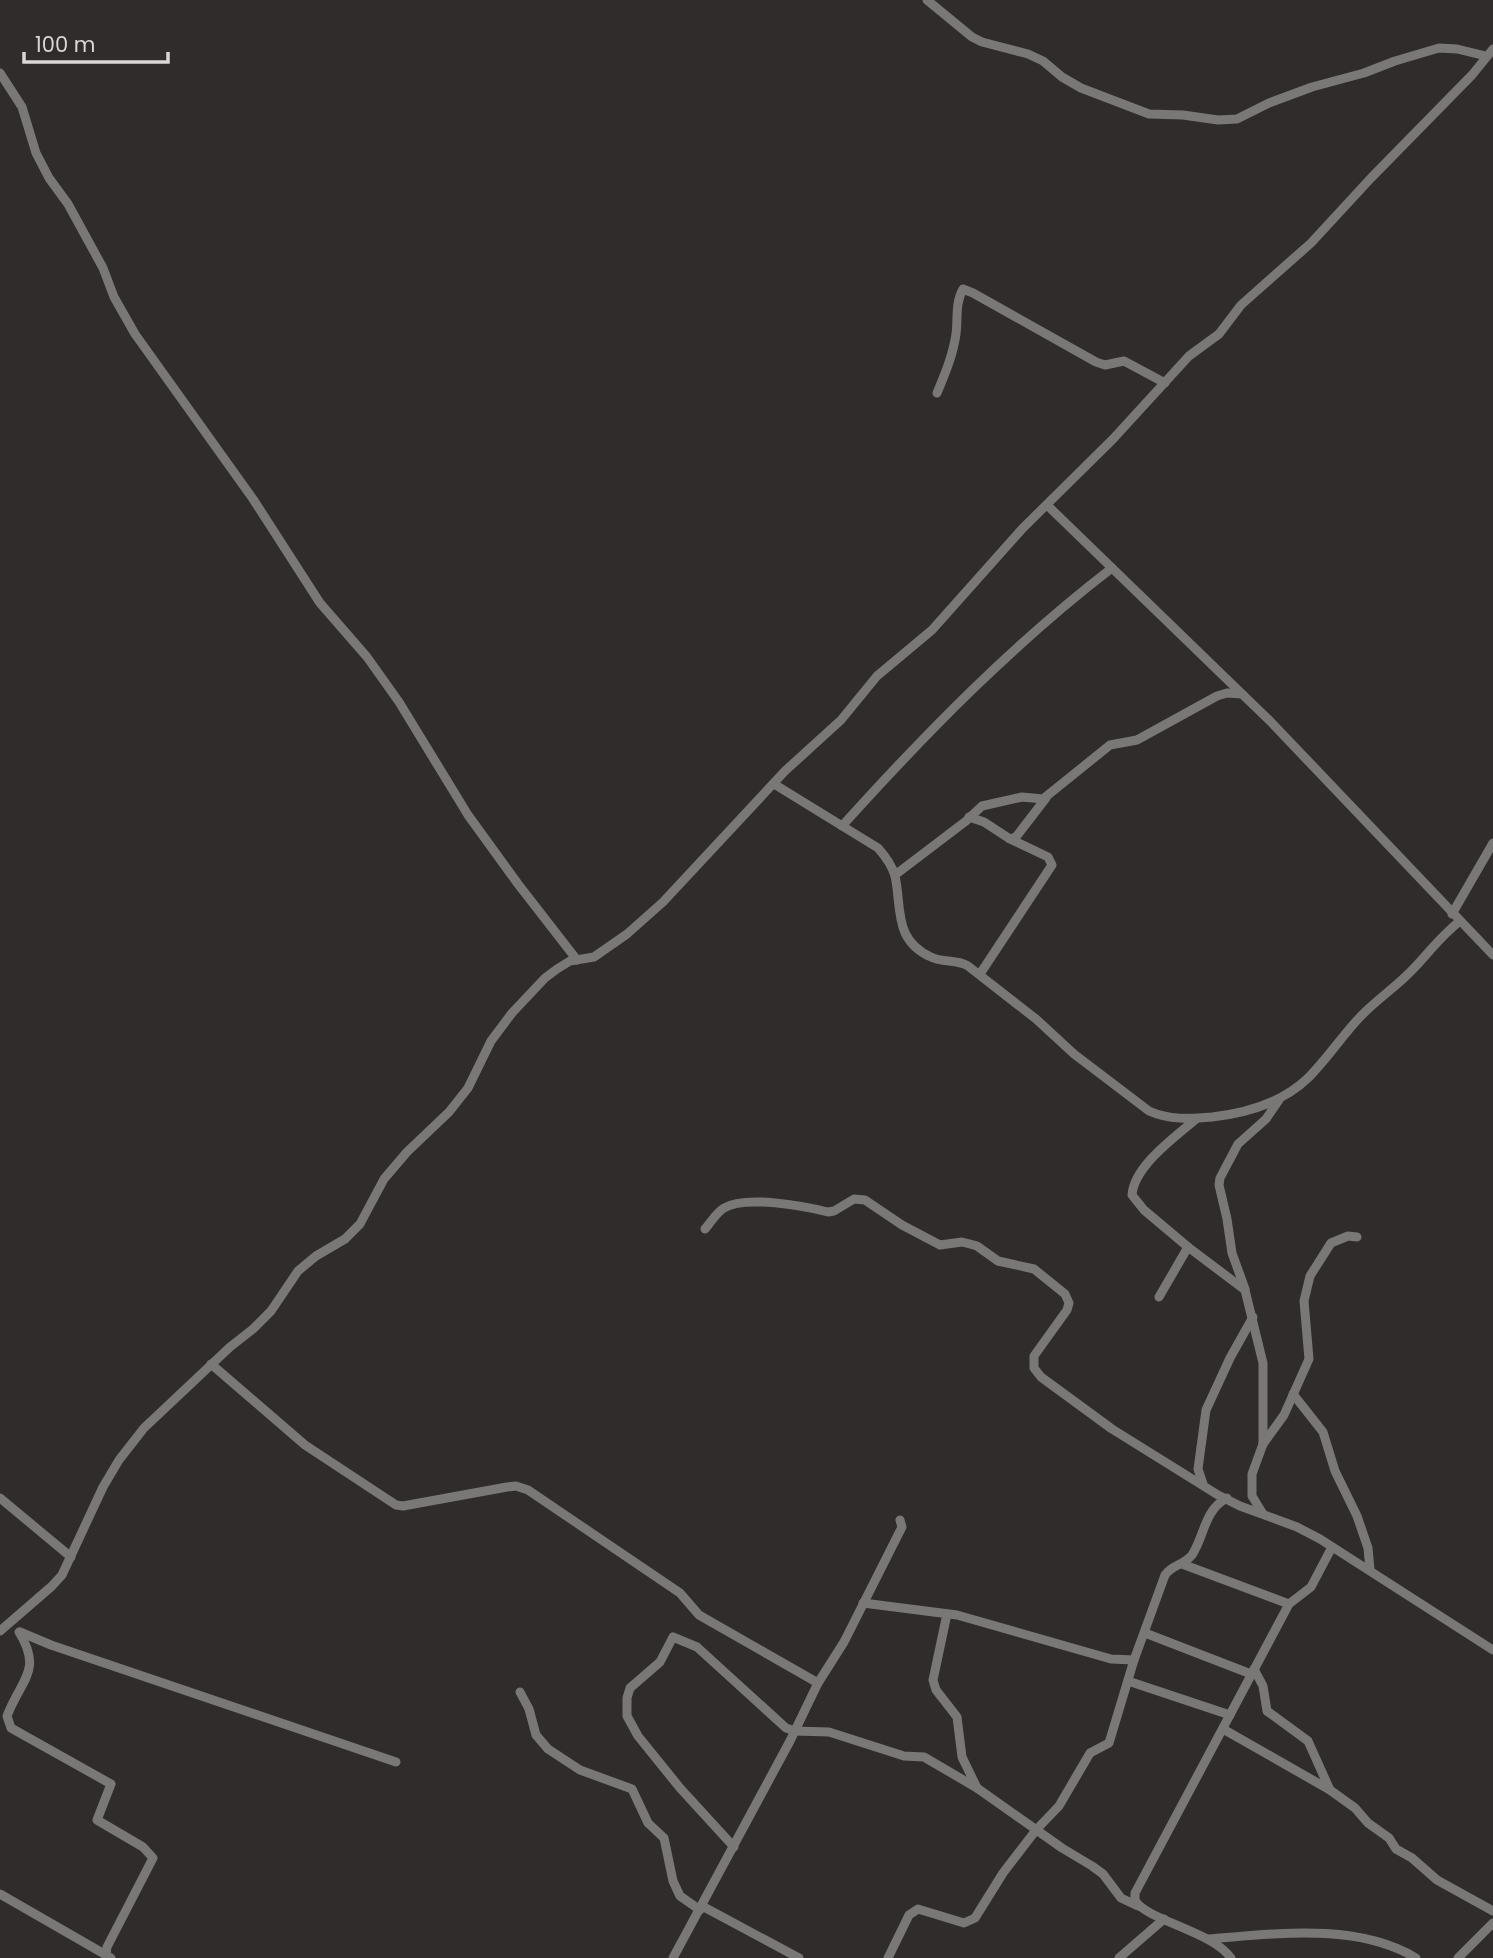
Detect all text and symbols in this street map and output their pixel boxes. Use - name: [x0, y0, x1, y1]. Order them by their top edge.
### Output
- scale bar: [24, 21, 168, 65]
- text: 100 m: [35, 30, 95, 59]

